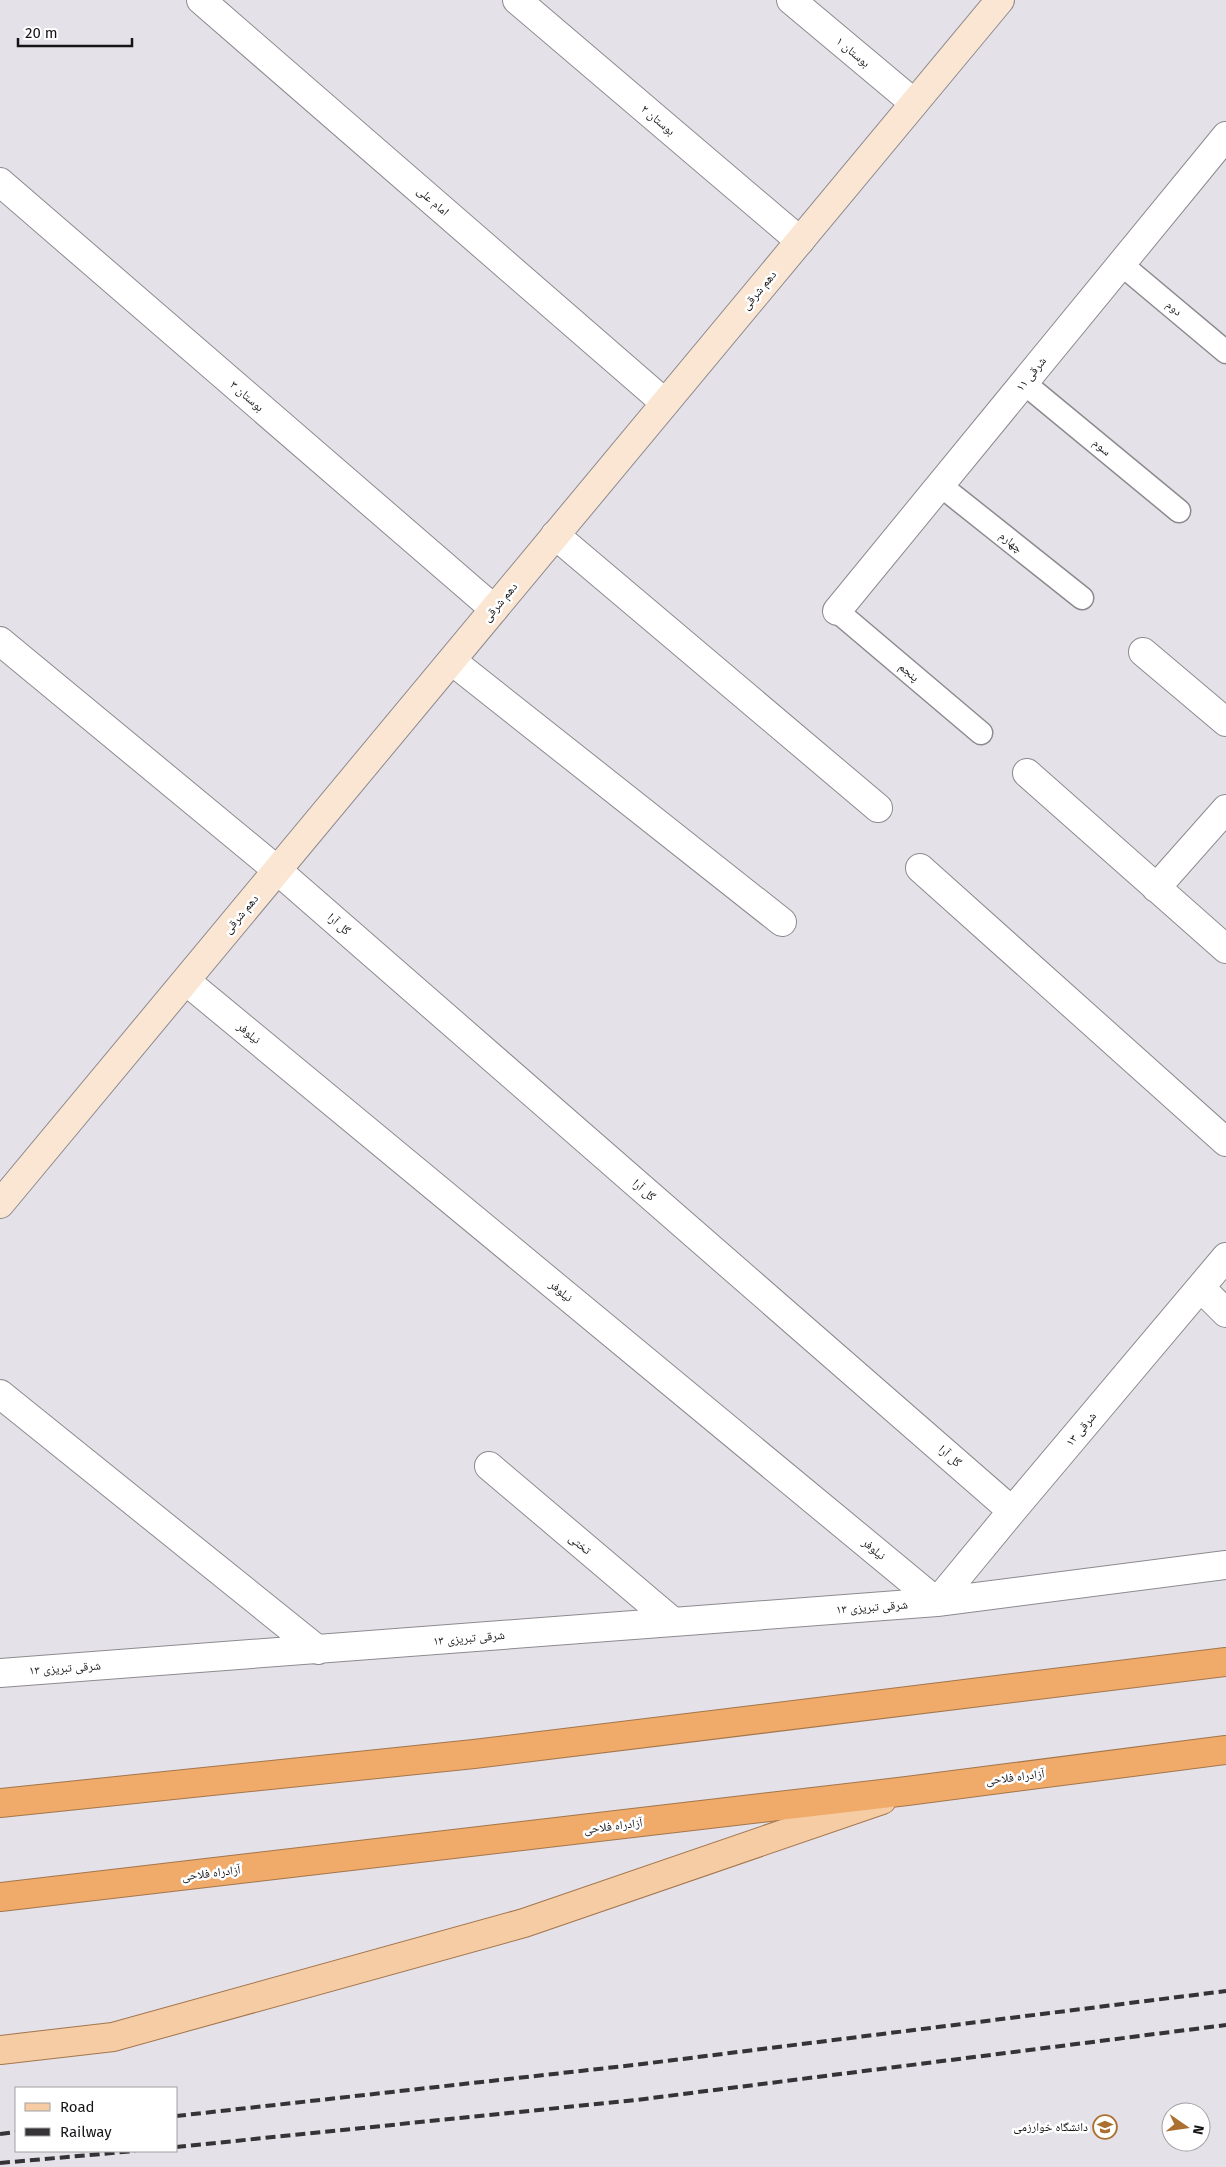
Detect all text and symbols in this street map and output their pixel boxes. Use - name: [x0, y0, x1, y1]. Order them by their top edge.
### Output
- scale bar: [18, 15, 131, 47]
- text: 20 m: [25, 24, 58, 42]
- street label: بوستان ۱: [833, 34, 873, 70]
- street label: بوستان ۲: [638, 102, 678, 138]
- street label: امام علی: [414, 183, 452, 219]
- street label: دهم شرقی: [739, 268, 780, 313]
- street label: دوم: [1163, 297, 1185, 319]
- street label: ۱۱ شرقی: [1013, 354, 1049, 394]
- street label: بوستان ۳: [227, 378, 267, 415]
- street label: سوم: [1089, 435, 1114, 459]
- street label: چهارم: [996, 528, 1026, 557]
- street label: دهم شرقی: [480, 580, 521, 625]
- street label: پنجم: [895, 660, 922, 685]
- street label: دهم شرقی: [221, 892, 262, 937]
- street label: گل آرا: [325, 910, 353, 938]
- street label: نیلوفر: [234, 1019, 263, 1047]
- street label: گل آرا: [630, 1176, 658, 1204]
- street label: نیلوفر: [546, 1277, 575, 1305]
- street label: ۱۳ شرقی: [1063, 1409, 1099, 1449]
- street label: گل آرا: [936, 1442, 964, 1470]
- street label: تختی: [566, 1531, 594, 1558]
- street label: نیلوفر: [859, 1535, 888, 1563]
- street label: ۱۳ شرقی تبریزی: [836, 1597, 909, 1617]
- street label: ۱۳ شرقی تبریزی: [433, 1628, 506, 1648]
- street label: ۱۳ شرقی تبریزی: [29, 1658, 102, 1678]
- street label: آزادراه فلاحی: [985, 1766, 1046, 1788]
- street label: آزادراه فلاحی: [583, 1815, 644, 1837]
- street label: آزادراه فلاحی: [181, 1862, 242, 1884]
- legend: [15, 2087, 178, 2152]
- text: Road: [60, 2098, 95, 2116]
- north arrow: [1161, 2102, 1211, 2152]
- school or university icon: دانشگاه خوارزمی: [1092, 2114, 1118, 2140]
- place label: دانشگاه خوارزمی: [1013, 2120, 1088, 2134]
- text: Railway: [60, 2123, 112, 2141]
- text: N: [1189, 2123, 1208, 2136]

